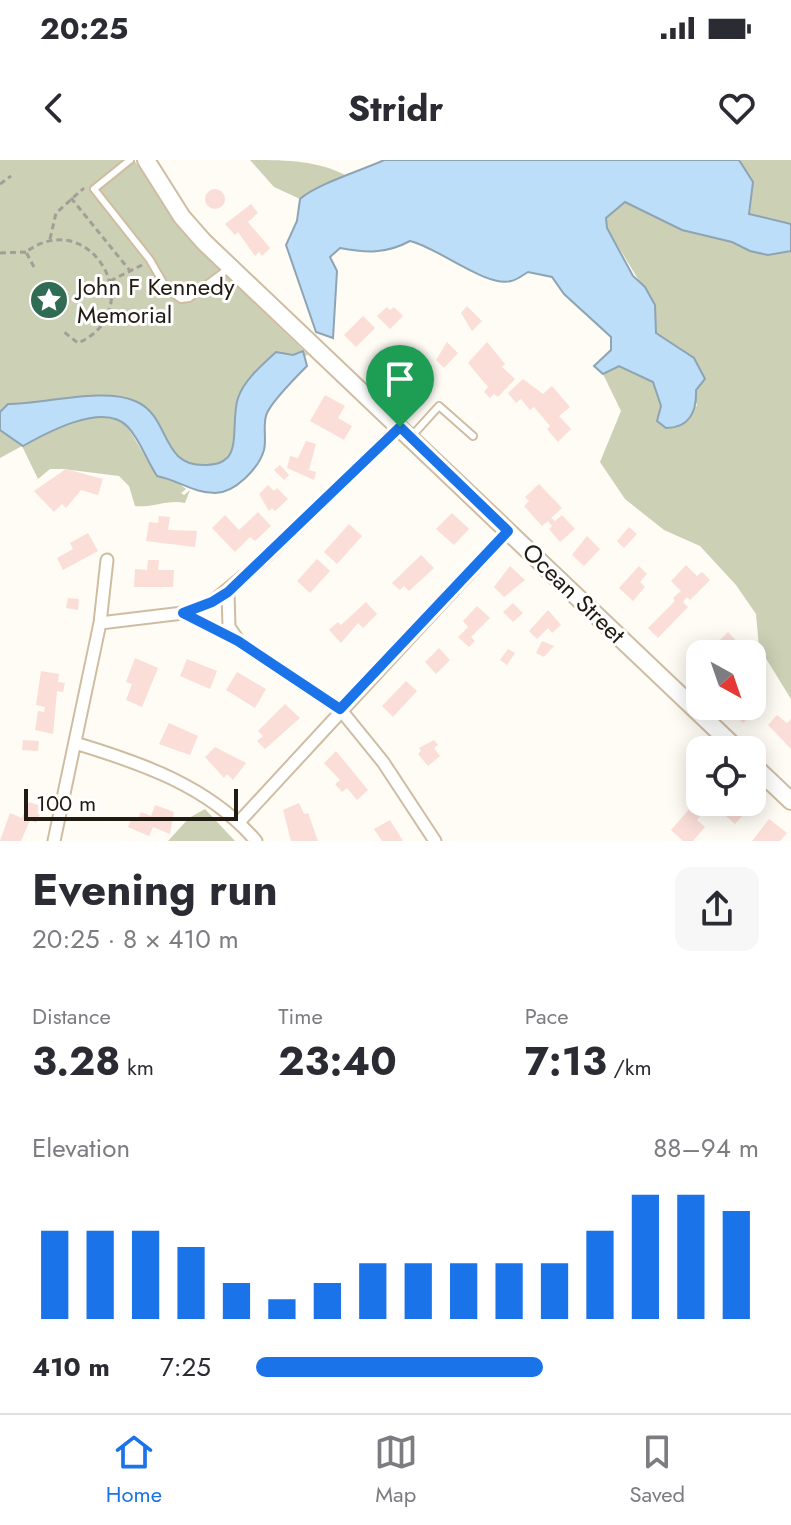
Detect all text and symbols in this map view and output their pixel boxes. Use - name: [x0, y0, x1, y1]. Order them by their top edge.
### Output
- text: 20:25: [40, 7, 128, 50]
- text: Stridr: [348, 82, 443, 134]
- icon: back: [32, 86, 76, 130]
- icon: heart: [715, 86, 759, 130]
- place label: John F Kennedy Memorial: [74, 269, 235, 332]
- place icon: John F Kennedy Memorial: [28, 279, 70, 321]
- pin: [366, 345, 434, 427]
- icon: arrive: [378, 357, 422, 401]
- street label: Ocean Street: [515, 535, 634, 651]
- north arrow: [686, 640, 766, 720]
- map controls: [686, 640, 766, 816]
- button: locate: [686, 736, 766, 816]
- scale bar: [24, 785, 238, 821]
- text: 100 m: [36, 787, 96, 819]
- text: Evening run: [32, 858, 278, 922]
- button: share: [675, 867, 759, 951]
- text: 20:25 · 8 × 410 m: [32, 920, 239, 958]
- text: Distance: [32, 1000, 111, 1032]
- text: Time: [278, 1000, 323, 1032]
- text: Pace: [525, 1000, 568, 1032]
- text: 3.28: [32, 1032, 120, 1090]
- text: 23:40: [278, 1032, 397, 1090]
- text: 7:13: [525, 1032, 607, 1090]
- text: km: [120, 1051, 154, 1083]
- text: /km: [607, 1051, 652, 1083]
- text: Elevation: [32, 1129, 130, 1167]
- text: 88–94 m: [653, 1129, 759, 1167]
- text: 410 m: [32, 1348, 110, 1386]
- text: 7:25: [160, 1348, 211, 1386]
- tab: Home: [106, 1430, 162, 1510]
- tab: Map: [374, 1430, 418, 1510]
- tab: Saved: [629, 1430, 685, 1510]

